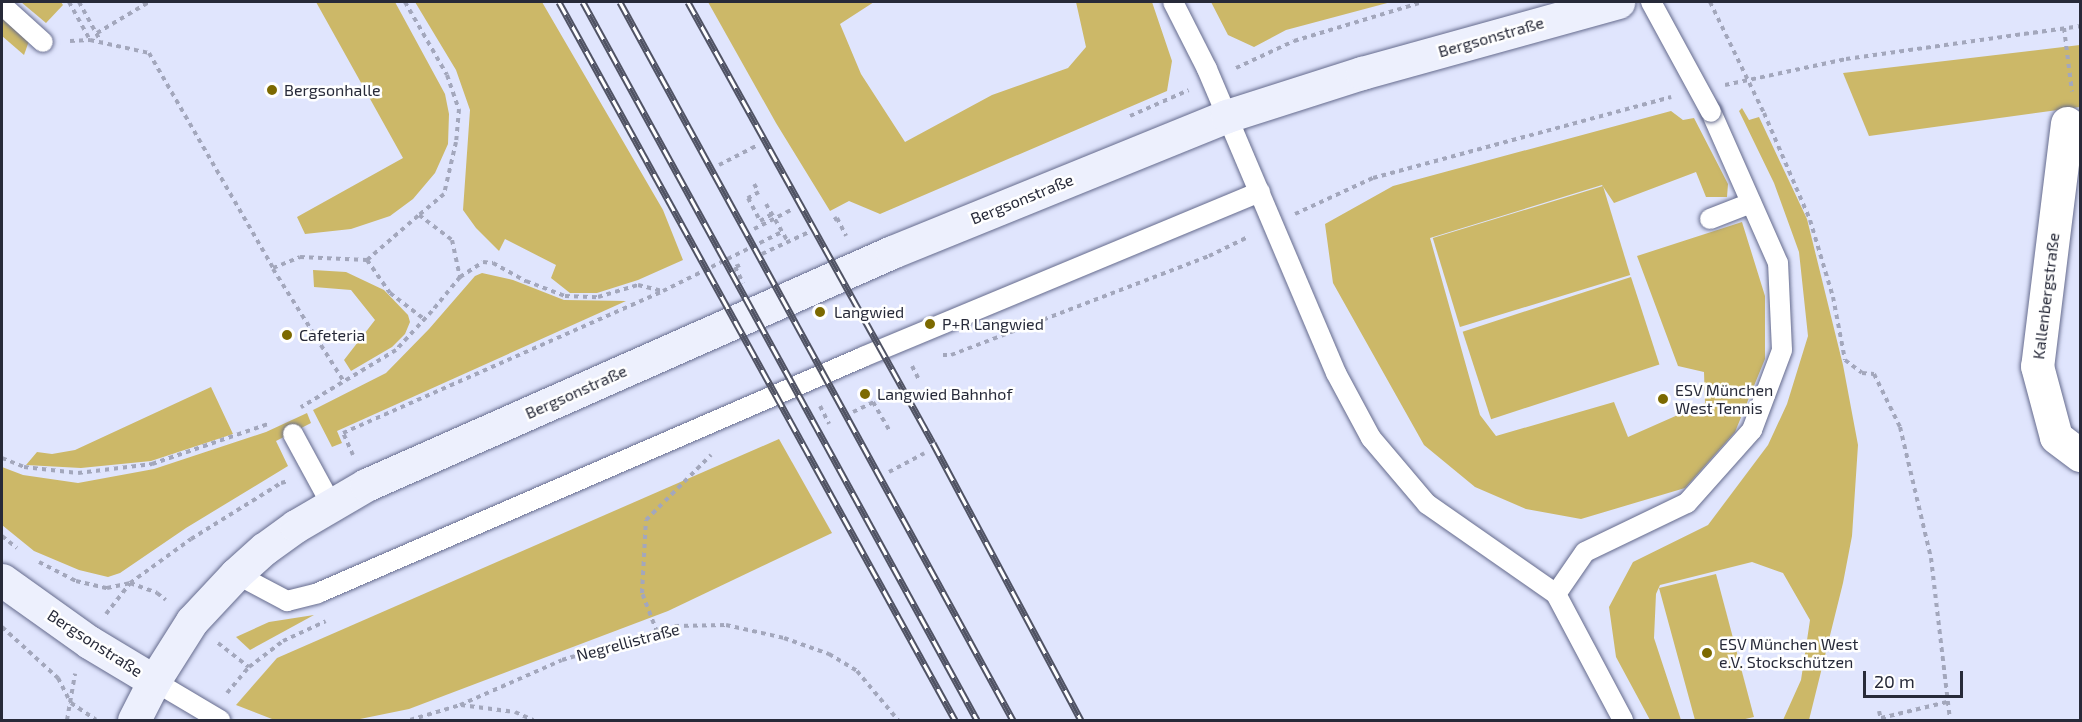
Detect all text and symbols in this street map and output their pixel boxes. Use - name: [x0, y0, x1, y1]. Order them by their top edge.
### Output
- street label: Bergsonstraße: [1436, 13, 1546, 61]
- place label: Bergsonhalle: [284, 80, 380, 100]
- marker: Bergsonhalle: [265, 83, 279, 97]
- street label: Bergsonstraße: [968, 170, 1076, 228]
- street label: Kallenbergstraße: [2029, 232, 2063, 360]
- place label: Langwied: [834, 302, 904, 322]
- marker: Langwied: [811, 303, 829, 321]
- place label: P+R Langwied: [942, 314, 1044, 334]
- marker: P+R Langwied: [923, 317, 937, 331]
- place label: Cafeteria: [299, 325, 365, 345]
- marker: Cafeteria: [280, 328, 294, 342]
- street label: Bergsonstraße: [522, 361, 630, 423]
- place label: ESV München West Tennis: [1675, 380, 1774, 418]
- place label: Langwied Bahnhof: [877, 384, 1012, 404]
- marker: Langwied Bahnhof: [858, 387, 872, 401]
- marker: ESV München West Tennis: [1656, 392, 1670, 406]
- street label: Bergsonstraße: [44, 605, 146, 681]
- street label: Negrellistraße: [574, 619, 682, 665]
- place label: ESV München West e.V. Stockschützen: [1719, 634, 1859, 672]
- marker: ESV München West e.V. Stockschützen: [1700, 646, 1714, 660]
- scale bar: [1866, 659, 1966, 697]
- text: 20 m: [1874, 670, 1915, 692]

